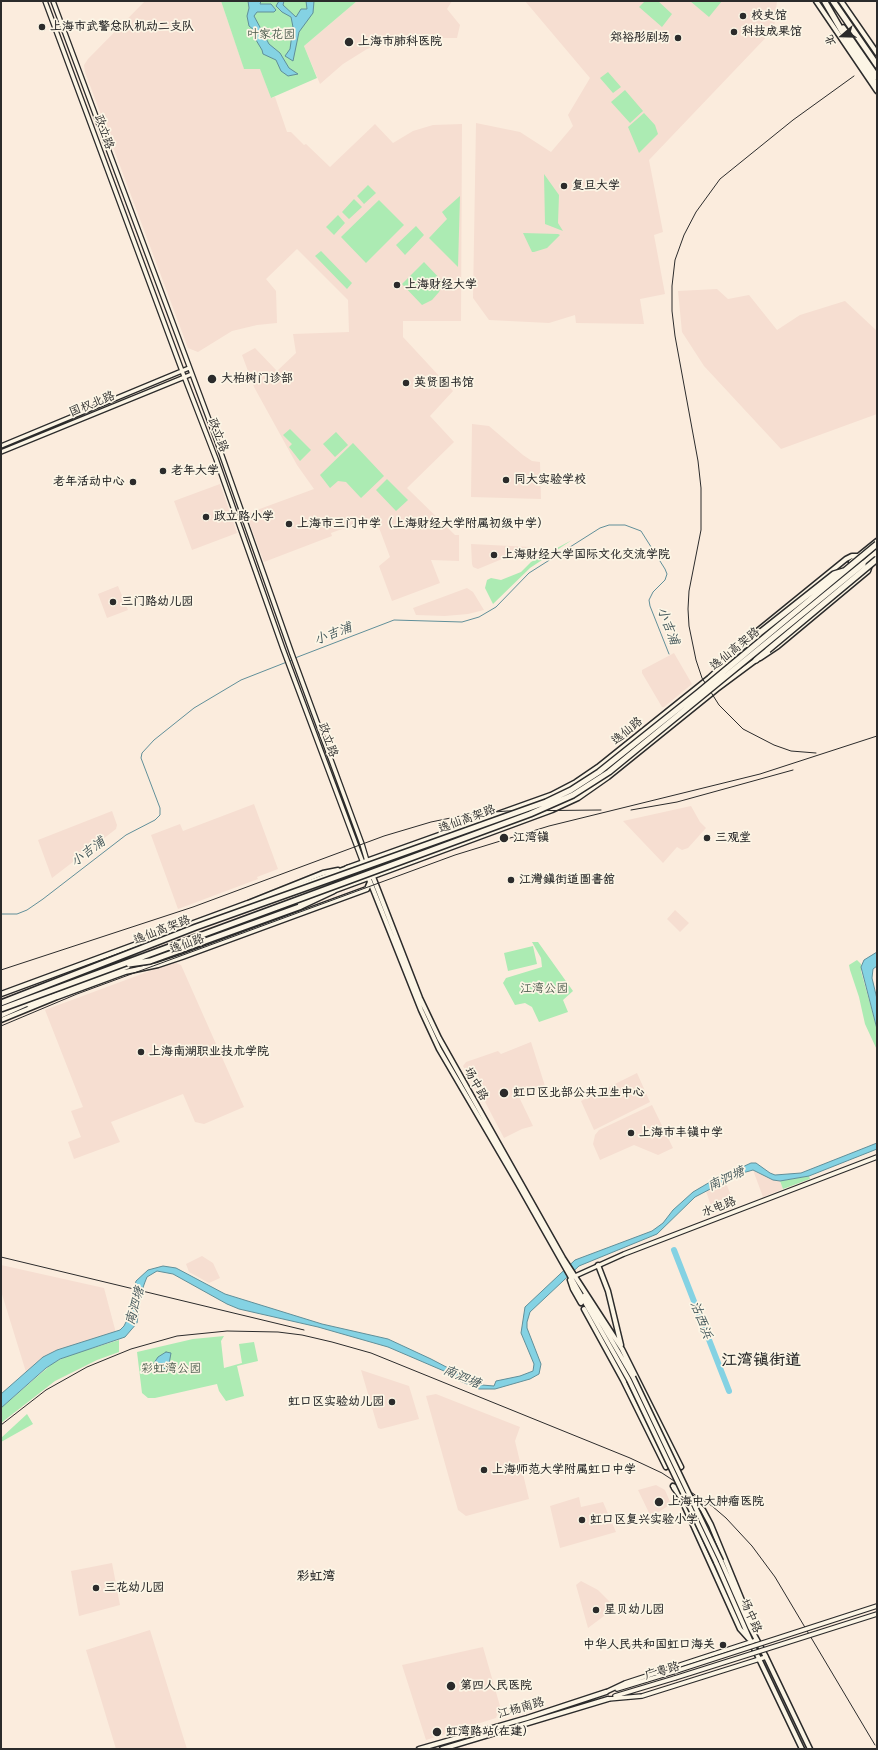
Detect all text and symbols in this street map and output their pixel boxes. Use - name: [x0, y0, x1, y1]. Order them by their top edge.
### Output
- place label: 校史馆: [751, 9, 787, 23]
- marker: 校史馆: [738, 11, 748, 21]
- north arrow: [822, 16, 862, 56]
- place label: 上海市武警总队机动二支队: [50, 20, 194, 34]
- marker: 上海市武警总队机动二支队: [37, 22, 47, 32]
- place label: 科技成果馆: [742, 25, 802, 39]
- marker: 科技成果馆: [729, 27, 739, 37]
- park label: 叶家花园: [247, 28, 295, 42]
- place label: 郑裕彤剧场‌: [610, 31, 670, 45]
- marker: 郑裕彤剧场‌: [673, 33, 683, 43]
- text: 北: [822, 33, 838, 48]
- place label: 上海市肺科医院: [358, 35, 442, 49]
- marker: 上海市肺科医院: [343, 36, 355, 48]
- street label: 政立路: [91, 113, 117, 151]
- place label: 复旦大学: [572, 179, 620, 193]
- marker: 复旦大学: [559, 181, 569, 191]
- place label: 上海财经大学: [405, 278, 477, 292]
- marker: 上海财经大学: [392, 280, 402, 290]
- place label: 大柏树门诊部: [221, 372, 293, 386]
- marker: 大柏树门诊部: [206, 373, 218, 385]
- place label: 英贤图书馆: [414, 376, 474, 390]
- marker: 英贤图书馆: [401, 378, 411, 388]
- street label: 国权北路: [67, 388, 117, 420]
- street label: 政立路: [205, 416, 231, 454]
- place label: 老年大学: [171, 464, 219, 478]
- marker: 老年大学: [158, 466, 168, 476]
- place label: 同大实验学校: [514, 473, 586, 487]
- place label: 老年活动中心: [53, 475, 125, 489]
- marker: 同大实验学校: [501, 475, 511, 485]
- marker: 老年活动中心: [128, 477, 138, 487]
- place label: 政立路小学: [214, 510, 274, 524]
- marker: 政立路小学: [201, 512, 211, 522]
- place label: 上海市三门中学（上海财经大学附属初级中学）: [297, 517, 549, 531]
- marker: 上海市三门中学（上海财经大学附属初级中学）: [284, 519, 294, 529]
- place label: 上海财经大学国际文化交流学院: [502, 548, 670, 562]
- marker: 上海财经大学国际文化交流学院: [489, 550, 499, 560]
- place label: 三门路幼儿园: [121, 595, 193, 609]
- marker: 三门路幼儿园: [108, 597, 118, 607]
- water label: 小吉浦: [654, 605, 682, 647]
- water label: 小吉浦: [312, 620, 354, 648]
- street label: 逸仙高架路: [707, 625, 763, 673]
- street label: 逸仙路: [608, 714, 646, 748]
- street label: 政立路: [315, 721, 341, 759]
- street label: 逸仙高架路: [436, 802, 498, 836]
- place label: 江湾镇: [513, 831, 549, 845]
- place label: 三观堂: [715, 831, 751, 845]
- marker: 江湾镇: [498, 832, 510, 844]
- marker: 三观堂: [702, 833, 712, 843]
- water label: 小吉浦: [68, 834, 108, 870]
- place label: 江灣鎮街道圖書舘: [519, 873, 615, 887]
- marker: 江灣鎮街道圖書舘: [506, 875, 516, 885]
- street label: 逸仙高架路: [131, 913, 193, 947]
- street label: 逸仙路: [168, 931, 206, 957]
- park label: 江湾公园: [520, 982, 568, 996]
- place label: 上海南湖职业技术学院: [149, 1045, 269, 1059]
- marker: 上海南湖职业技术学院: [136, 1047, 146, 1057]
- street label: 场中路: [461, 1065, 491, 1103]
- place label: 虹口区北部公共卫生中心: [513, 1086, 645, 1100]
- marker: 虹口区北部公共卫生中心: [498, 1087, 510, 1099]
- place label: 上海市丰镇中学: [639, 1126, 723, 1140]
- marker: 上海市丰镇中学: [626, 1128, 636, 1138]
- water label: 南泗塘: [705, 1164, 747, 1194]
- street label: 水电路: [700, 1194, 738, 1220]
- water label: 南泗塘: [122, 1285, 148, 1327]
- water label: 沽西浜: [687, 1299, 715, 1341]
- district label: 江湾镇街道: [721, 1350, 801, 1370]
- park label: 彩虹湾公园: [141, 1362, 201, 1376]
- water label: 南泗塘: [441, 1362, 483, 1392]
- place label: 虹口区实验幼儿园: [288, 1395, 384, 1409]
- marker: 虹口区实验幼儿园: [387, 1397, 397, 1407]
- place label: 上海师范大学附属虹口中学: [492, 1463, 636, 1477]
- marker: 上海师范大学附属虹口中学: [479, 1465, 489, 1475]
- place label: 上海中大肿瘤医院: [668, 1495, 764, 1509]
- marker: 上海中大肿瘤医院: [653, 1496, 665, 1508]
- place label: 虹口区复兴实验小学: [590, 1513, 698, 1527]
- marker: 虹口区复兴实验小学: [577, 1515, 587, 1525]
- district label: 彩虹湾: [297, 1568, 335, 1584]
- place label: 三花幼儿园: [104, 1581, 164, 1595]
- marker: 三花幼儿园: [91, 1583, 101, 1593]
- street label: 场中路: [737, 1597, 765, 1635]
- place label: 星贝幼儿园: [604, 1603, 664, 1617]
- marker: 星贝幼儿园: [591, 1605, 601, 1615]
- place label: 中华人民共和国虹口海关: [583, 1638, 715, 1652]
- marker: 中华人民共和国虹口海关: [718, 1640, 728, 1650]
- street label: 广粤路: [643, 1659, 681, 1683]
- place label: 第四人民医院: [460, 1679, 532, 1693]
- marker: 第四人民医院: [445, 1680, 457, 1692]
- street label: 江杨南路: [496, 1694, 546, 1722]
- place label: 虹湾路站(在建）: [446, 1725, 534, 1739]
- marker: 虹湾路站(在建）: [431, 1726, 443, 1738]

